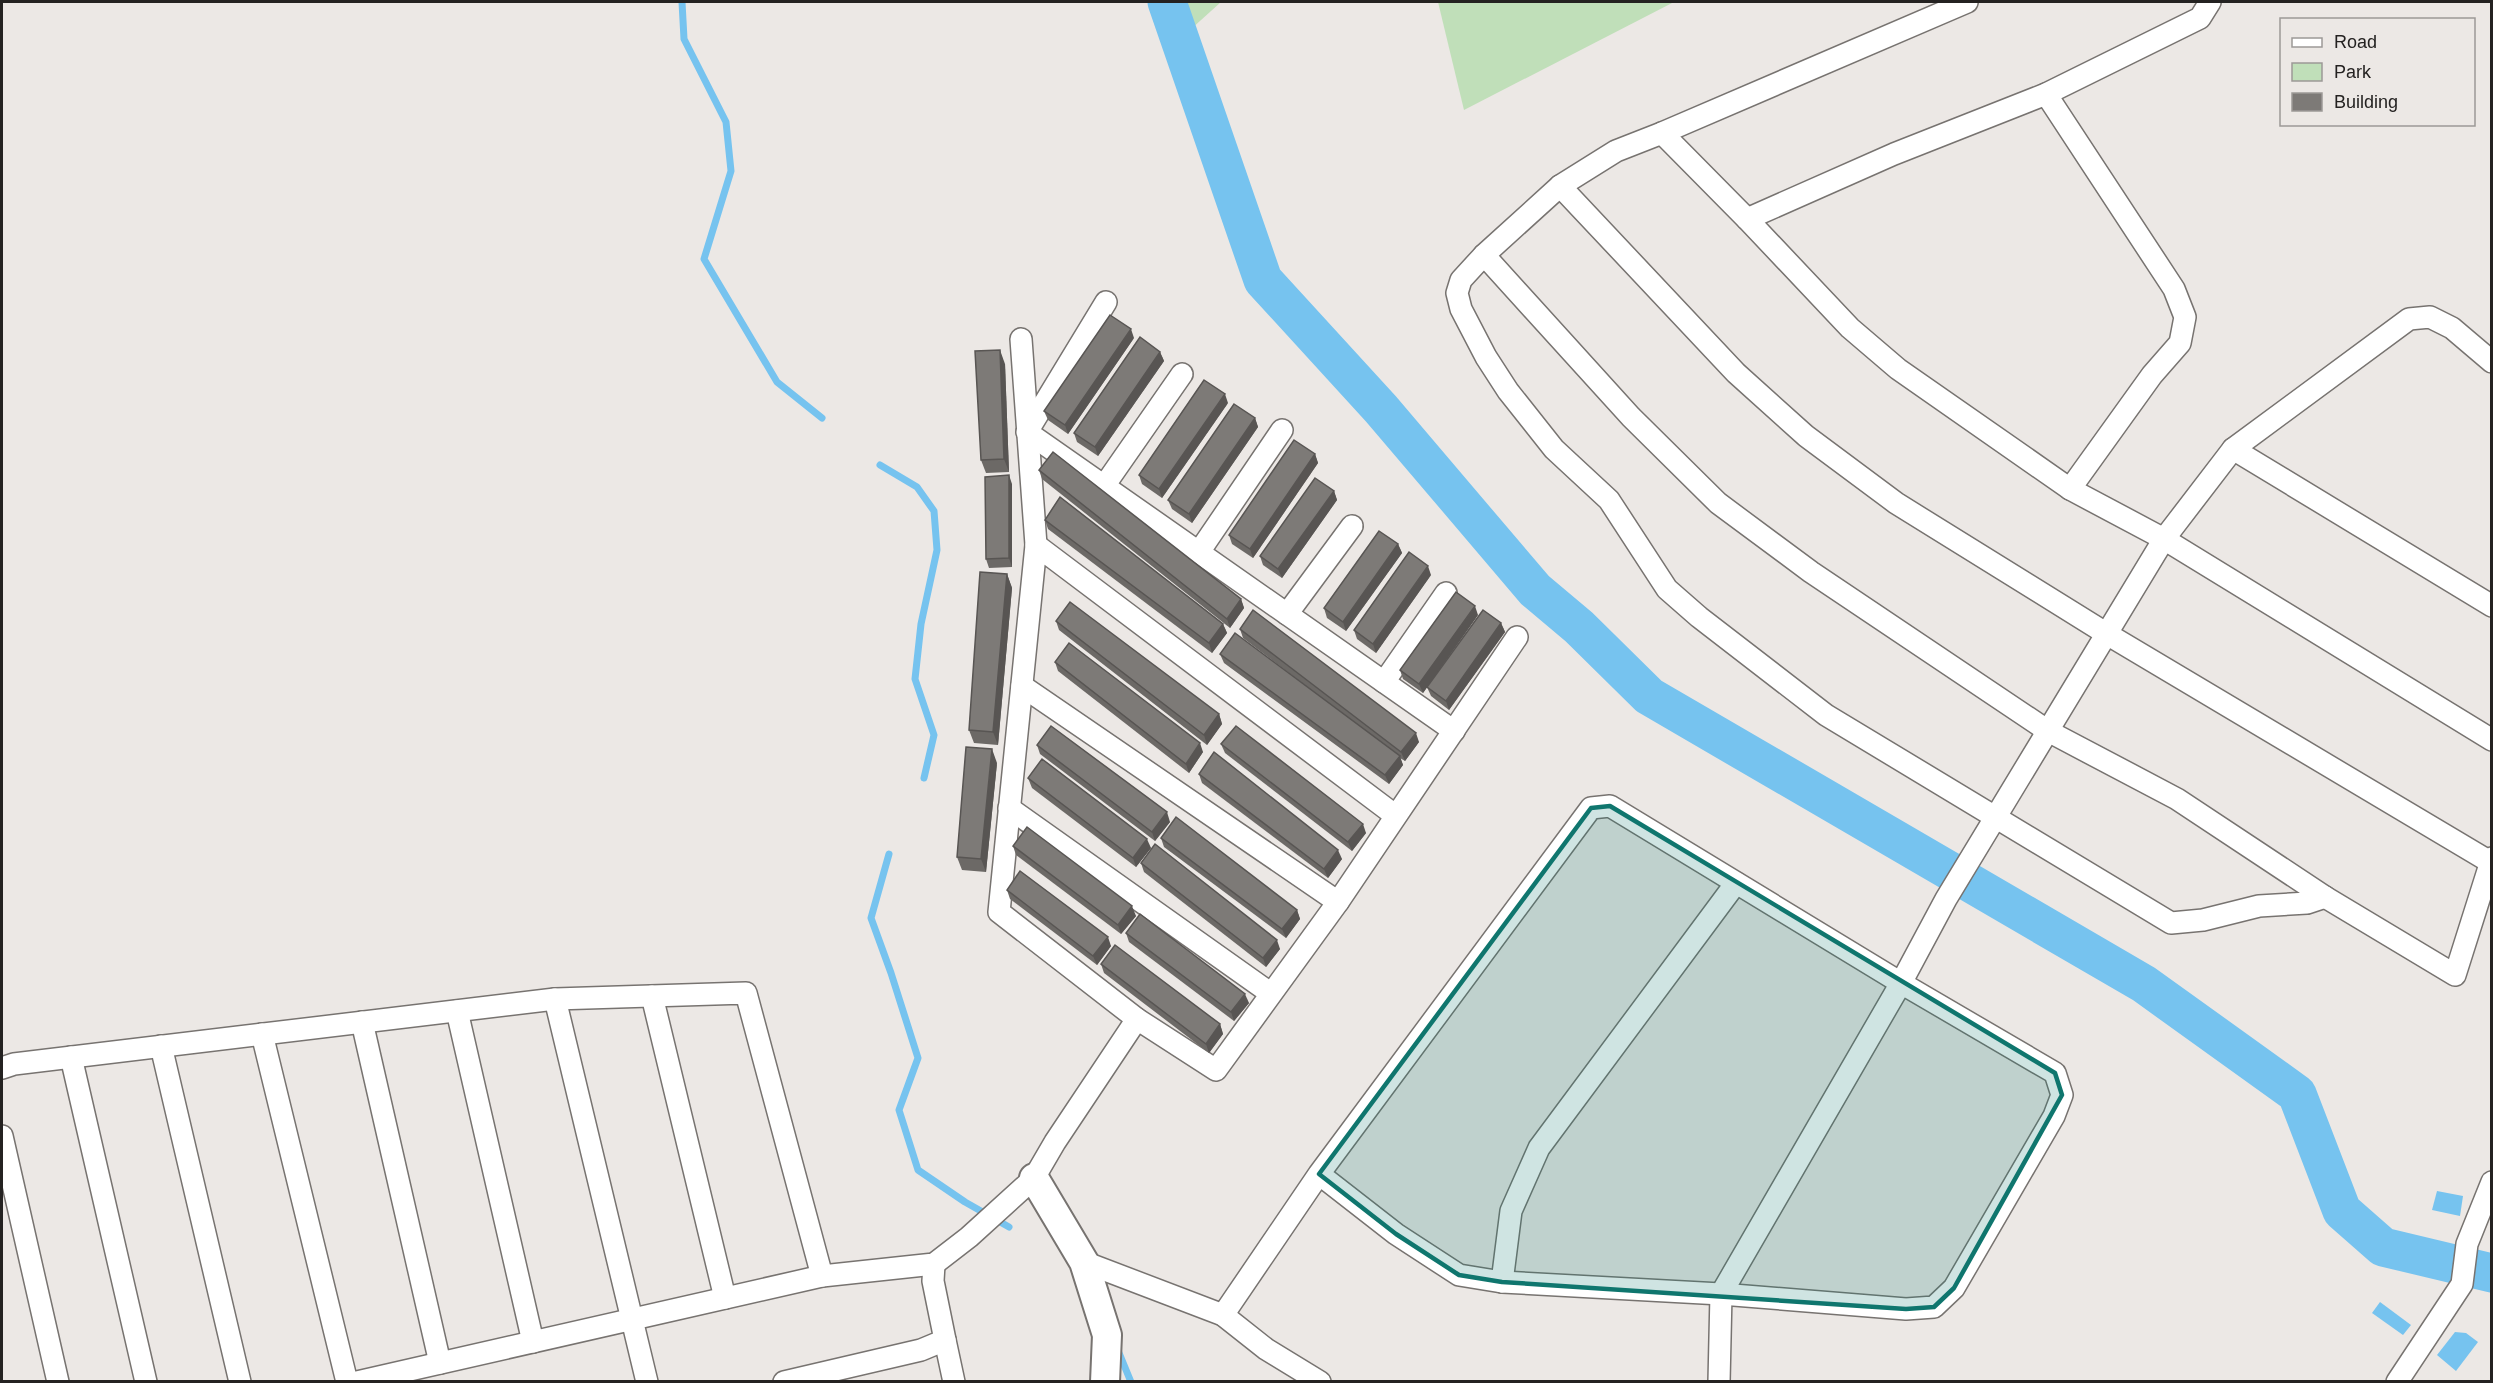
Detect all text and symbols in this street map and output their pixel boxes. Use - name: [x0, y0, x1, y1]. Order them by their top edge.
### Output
- legend: [2280, 18, 2475, 126]
- text: Road: [2334, 32, 2377, 52]
- text: Park: [2334, 62, 2372, 82]
- text: Building: [2334, 92, 2398, 112]

